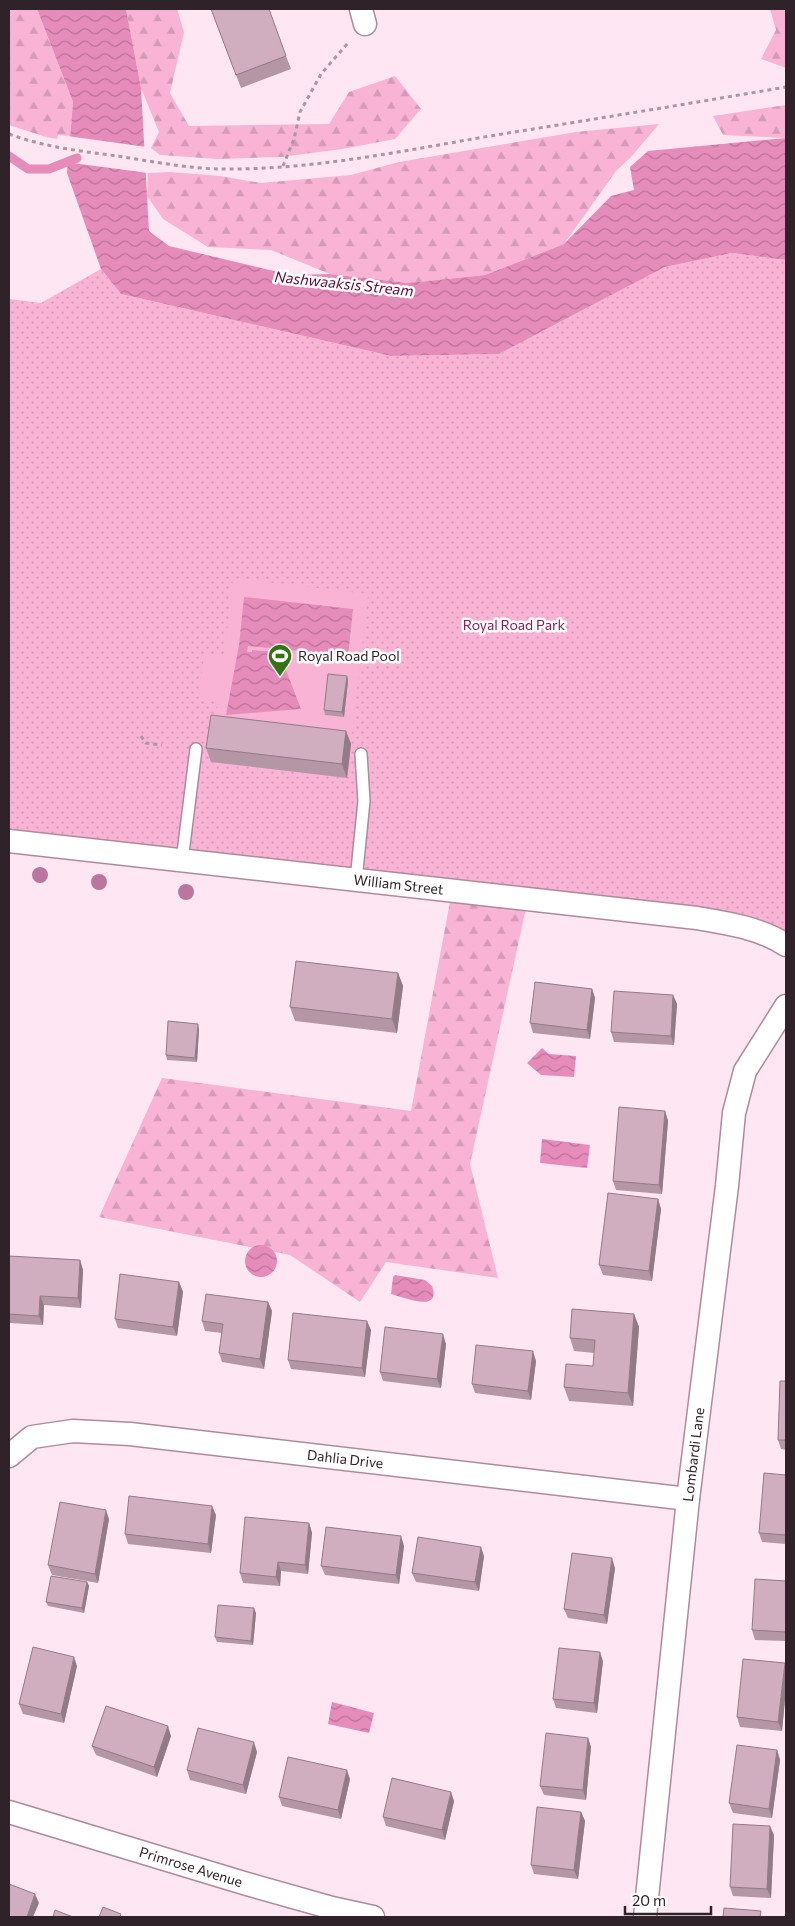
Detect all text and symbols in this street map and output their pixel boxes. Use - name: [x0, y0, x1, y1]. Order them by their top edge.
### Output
- water label: Nashwaaksis Stream: [274, 267, 415, 299]
- park label: Royal Road Park: [463, 616, 566, 633]
- sports icon: Royal Road Pool: [267, 643, 293, 677]
- place label: Royal Road Pool: [298, 647, 400, 664]
- street label: William Street: [353, 871, 445, 898]
- street label: Lombardi Lane: [679, 1406, 707, 1503]
- street label: Dahlia Drive: [306, 1446, 384, 1471]
- street label: Primrose Avenue: [137, 1843, 245, 1890]
- scale bar: [625, 1884, 711, 1916]
- text: 20 m: [632, 1891, 666, 1909]

